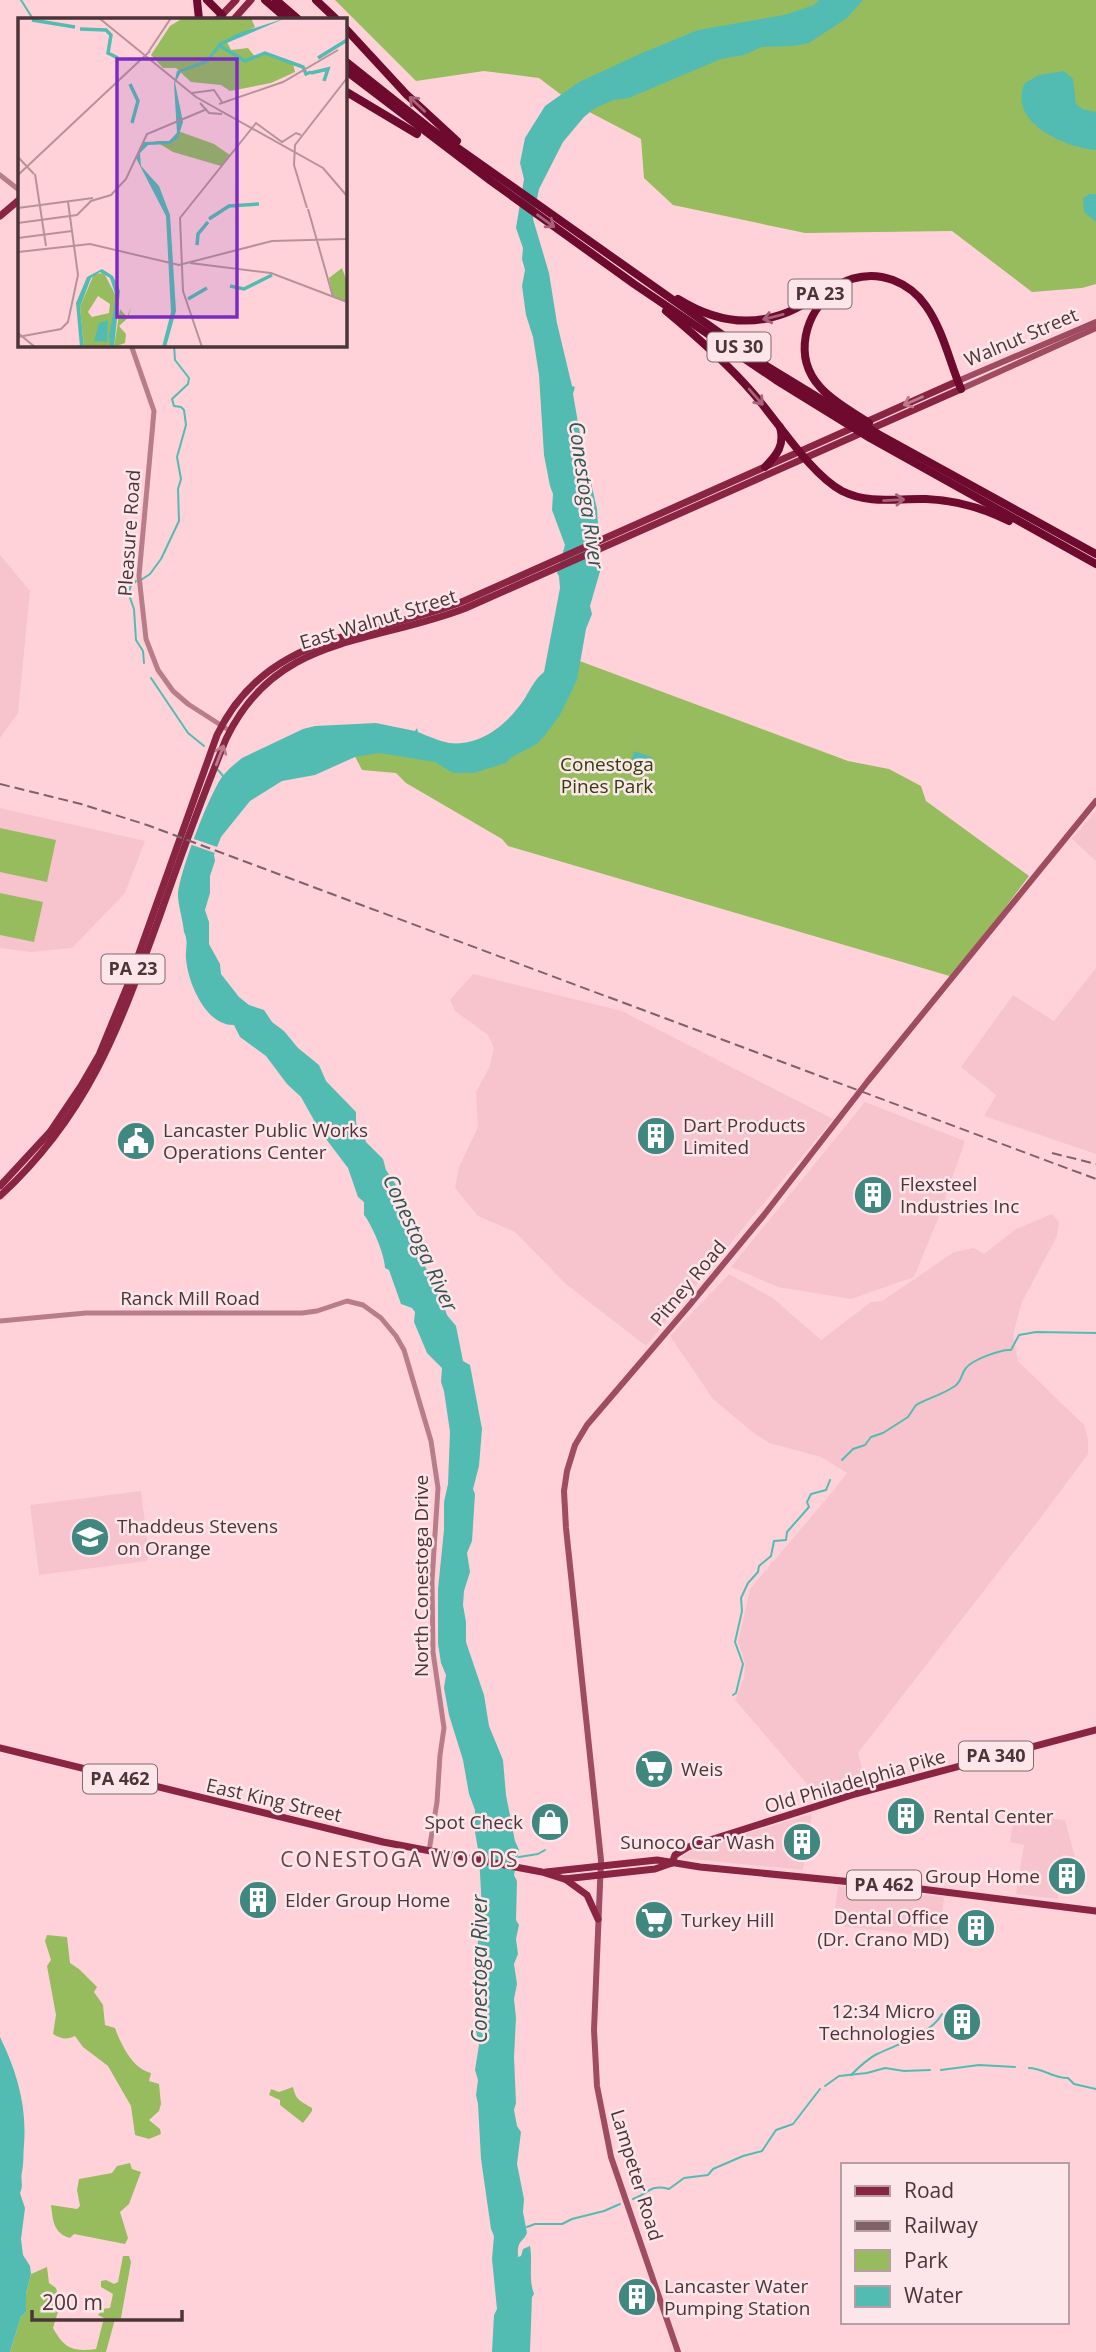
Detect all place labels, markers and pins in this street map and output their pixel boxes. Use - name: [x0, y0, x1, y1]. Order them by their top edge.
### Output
- place label: Dart Products Limited: [683, 1112, 806, 1160]
- building icon: Dart Products Limited: [635, 1115, 677, 1157]
- place label: Lancaster Public Works Operations Center: [163, 1117, 368, 1165]
- public building icon: Lancaster Public Works Operations Center: [115, 1120, 157, 1162]
- place label: Flexsteel Industries Inc: [900, 1171, 1019, 1219]
- building icon: Flexsteel Industries Inc: [852, 1174, 894, 1216]
- place label: Thaddeus Stevens on Orange: [117, 1513, 278, 1561]
- school or university icon: Thaddeus Stevens on Orange: [69, 1516, 111, 1558]
- supermarket icon: Weis: [633, 1748, 675, 1790]
- place label: Weis: [681, 1756, 723, 1782]
- building icon: Rental Center: [885, 1795, 927, 1837]
- shop icon: Spot Check: [529, 1801, 571, 1843]
- place label: Rental Center: [933, 1803, 1054, 1829]
- place label: Spot Check: [424, 1809, 523, 1835]
- building icon: Sunoco Car Wash: [781, 1821, 823, 1863]
- place label: Sunoco Car Wash: [620, 1829, 775, 1855]
- building icon: Group Home: [1046, 1855, 1088, 1897]
- place label: Group Home: [925, 1863, 1040, 1889]
- building icon: Elder Group Home: [237, 1879, 279, 1921]
- place label: Elder Group Home: [285, 1887, 450, 1913]
- supermarket icon: Turkey Hill: [633, 1899, 675, 1941]
- place label: Dental Office (Dr. Crano MD): [817, 1904, 949, 1952]
- place label: Turkey Hill: [681, 1907, 774, 1933]
- building icon: Dental Office (Dr. Crano MD): [955, 1907, 997, 1949]
- place label: 12:34 Micro Technologies: [819, 1998, 935, 2046]
- building icon: 12:34 Micro Technologies: [941, 2001, 983, 2043]
- place label: Lancaster Water Pumping Station: [664, 2273, 810, 2321]
- building icon: Lancaster Water Pumping Station: [616, 2276, 658, 2318]

